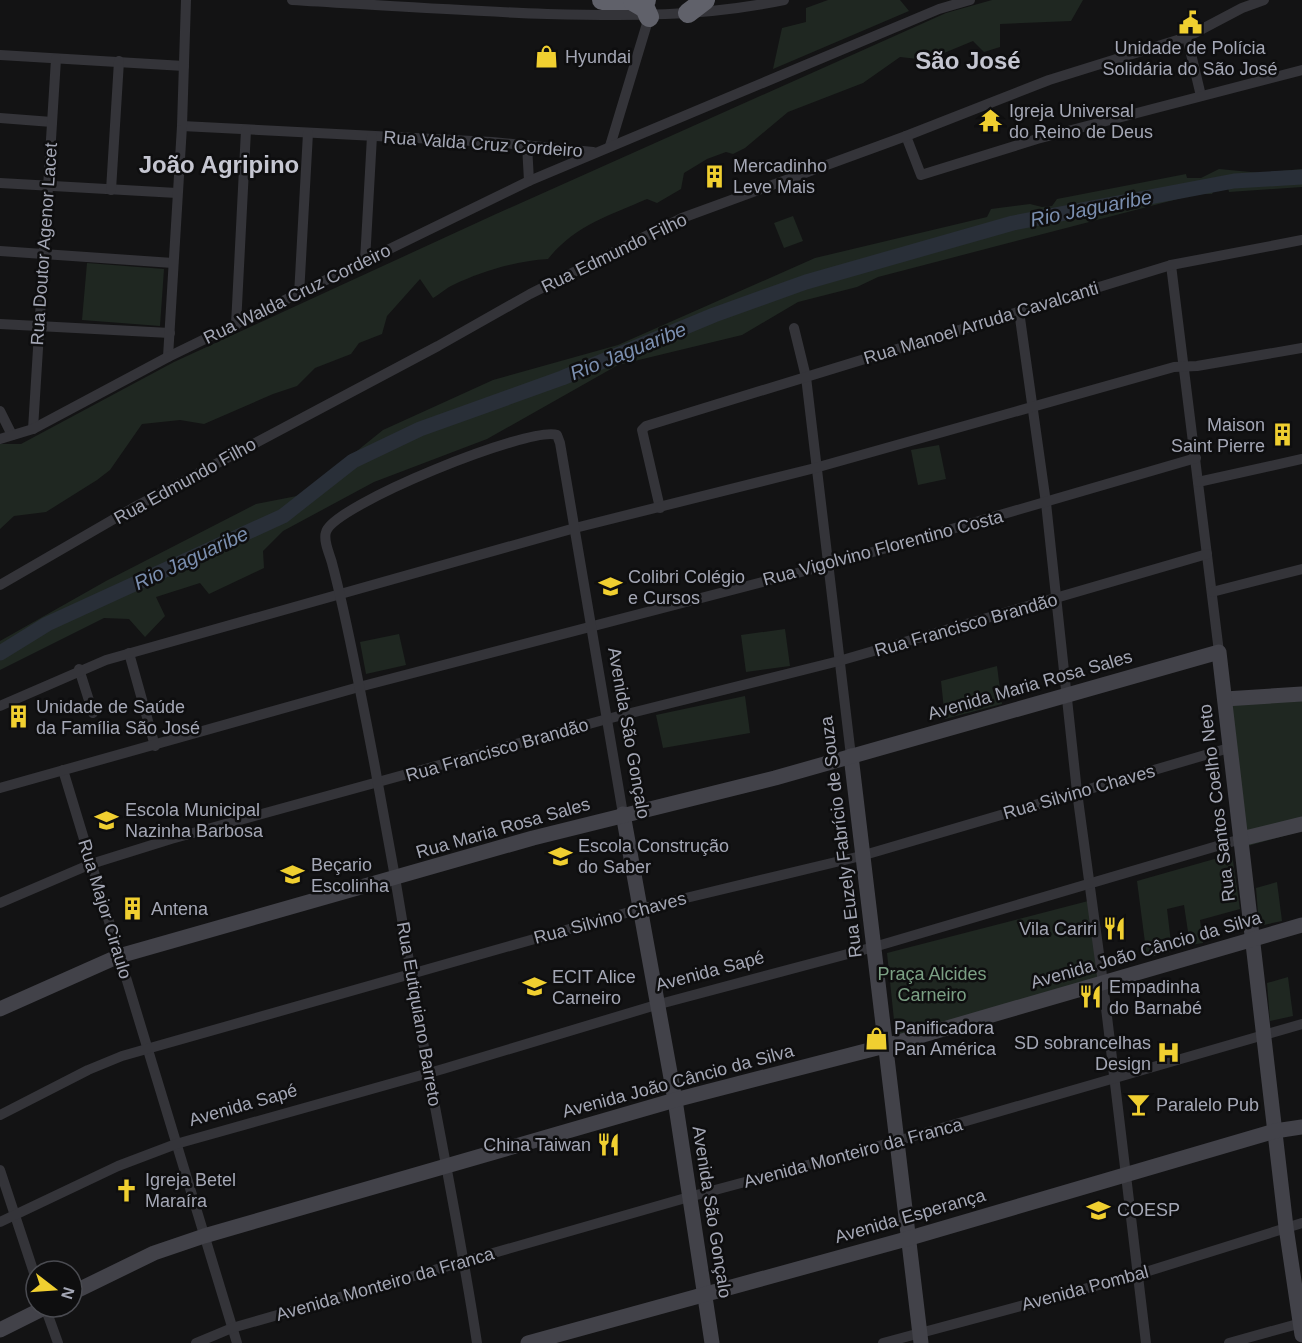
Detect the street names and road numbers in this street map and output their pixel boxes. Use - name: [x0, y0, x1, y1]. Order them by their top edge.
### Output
- street label: Rua Valda Cruz Cordeiro: [383, 127, 583, 161]
- street label: Rua Doutor Agenor Lacet: [27, 142, 61, 346]
- street label: Rua Edmundo Filho: [538, 209, 690, 297]
- street label: Rua Walda Cruz Cordeiro: [200, 240, 394, 348]
- street label: Rua Manoel Arruda Cavalcanti: [861, 278, 1101, 368]
- street label: Rua Edmundo Filho: [111, 434, 259, 528]
- street label: Rua Vigolvino Florentino Costa: [761, 506, 1006, 590]
- street label: Rua Francisco Brandão: [872, 589, 1060, 661]
- street label: Avenida São Gonçalo: [604, 646, 654, 820]
- street label: Avenida Maria Rosa Sales: [925, 646, 1135, 724]
- street label: Rua Santos Coelho Neto: [1195, 703, 1239, 903]
- street label: Rua Francisco Brandão: [403, 714, 591, 786]
- street label: Rua Euzely Fabrício de Souza: [816, 714, 866, 959]
- street label: Rua Silvino Chaves: [1001, 761, 1157, 823]
- street label: Rua Maria Rosa Sales: [414, 794, 592, 862]
- street label: Rua Major Ciraulo: [74, 837, 136, 981]
- street label: Rua Silvino Chaves: [532, 888, 688, 948]
- street label: Avenida João Câncio da Silva: [1028, 907, 1264, 993]
- street label: Rua Eutiquiano Barreto: [393, 920, 445, 1108]
- street label: Avenida Sapé: [653, 947, 767, 995]
- street label: Avenida João Câncio da Silva: [560, 1040, 797, 1122]
- street label: Avenida Sapé: [187, 1080, 299, 1130]
- street label: Avenida Monteiro da Franca: [741, 1114, 966, 1192]
- street label: Avenida São Gonçalo: [689, 1125, 735, 1299]
- street label: Avenida Esperança: [832, 1185, 989, 1247]
- street label: Avenida Monteiro da Franca: [274, 1243, 497, 1325]
- street label: Avenida Pombal: [1019, 1261, 1151, 1315]

